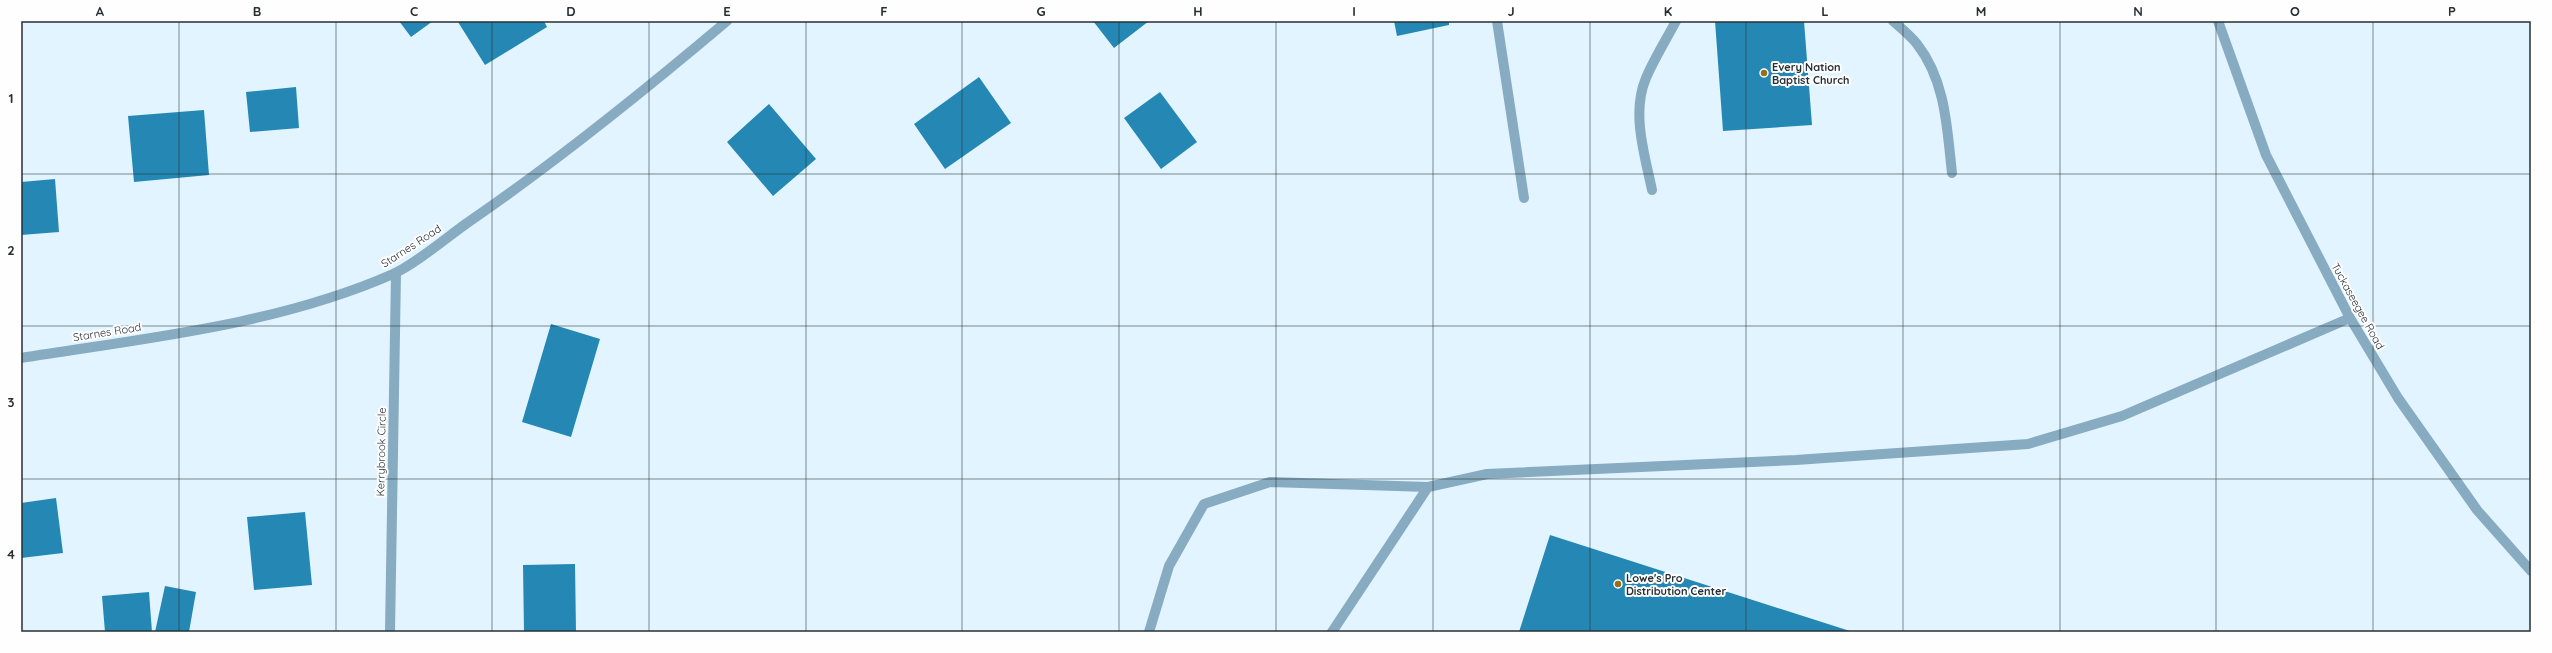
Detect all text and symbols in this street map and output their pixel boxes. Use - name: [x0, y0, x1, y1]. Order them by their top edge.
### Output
- text: A: [96, 3, 105, 19]
- text: B: [253, 3, 261, 19]
- text: C: [410, 3, 418, 19]
- text: D: [566, 3, 576, 19]
- text: E: [723, 3, 731, 19]
- text: F: [880, 3, 888, 19]
- text: G: [1036, 3, 1046, 19]
- text: H: [1193, 3, 1203, 19]
- text: I: [1352, 3, 1356, 19]
- text: J: [1507, 3, 1515, 19]
- text: K: [1664, 3, 1673, 19]
- text: L: [1821, 3, 1829, 19]
- text: M: [1976, 3, 1986, 19]
- text: N: [2133, 3, 2143, 19]
- text: O: [2290, 3, 2300, 19]
- text: P: [2448, 3, 2456, 19]
- place label: Every Nation Baptist Church: [1772, 60, 1850, 87]
- marker: Every Nation Baptist Church: [1759, 68, 1769, 78]
- text: 1: [8, 90, 14, 106]
- street label: Starnes Road: [378, 221, 444, 271]
- text: 2: [7, 242, 15, 258]
- street label: Tuckaseegee Road: [2328, 260, 2388, 352]
- street label: Starnes Road: [72, 320, 142, 344]
- text: 3: [8, 394, 15, 410]
- street label: Kerrybrook Circle: [373, 407, 389, 497]
- text: 4: [7, 546, 15, 562]
- place label: Lowe's Pro Distribution Center: [1626, 571, 1726, 598]
- marker: Lowe's Pro Distribution Center: [1613, 579, 1623, 589]

